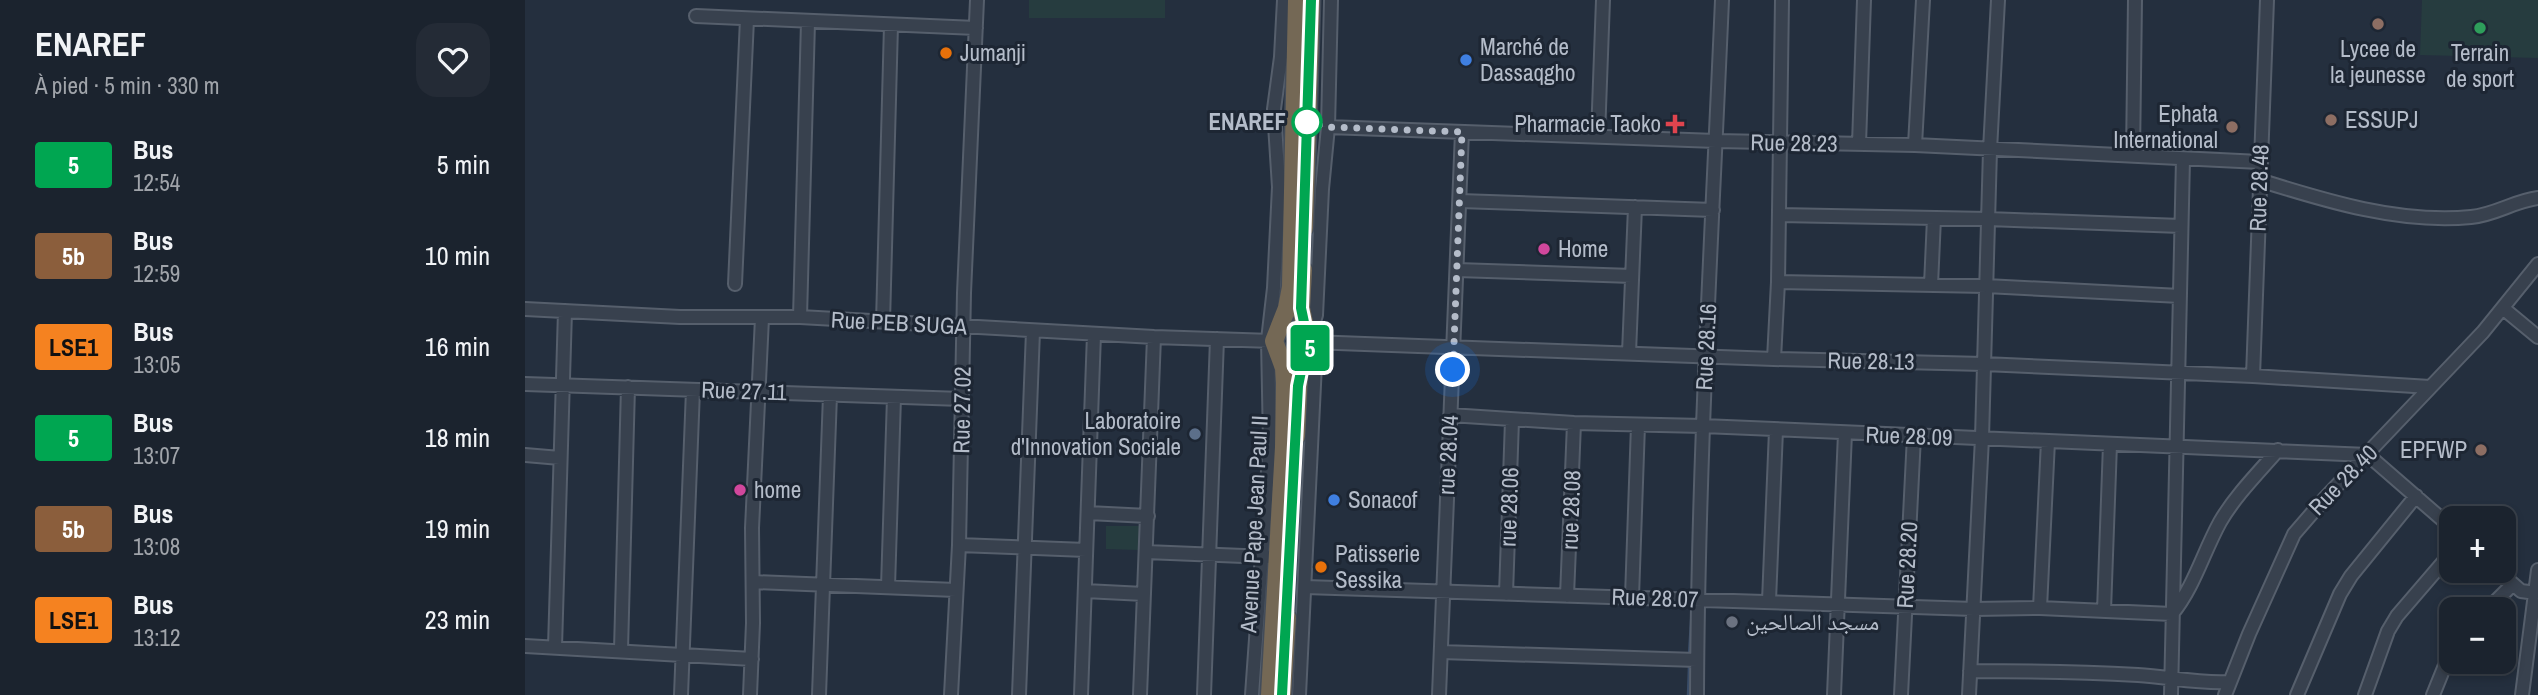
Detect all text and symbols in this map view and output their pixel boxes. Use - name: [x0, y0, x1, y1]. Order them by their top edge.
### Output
- marker: Lycee de la jeunesse: [2370, 16, 2386, 32]
- marker: Terrain de sport: [2472, 20, 2488, 36]
- text: ENAREF: [35, 22, 146, 66]
- button: heart: [416, 23, 490, 97]
- place label: Marché de Dassaqgho: [1480, 31, 1575, 88]
- place label: Lycee de la jeunesse: [2330, 33, 2426, 90]
- place label: Jumanji: [960, 37, 1026, 68]
- place label: Terrain de sport: [2446, 37, 2514, 94]
- marker: Jumanji: [938, 45, 954, 61]
- marker: Marché de Dassaqgho: [1458, 52, 1474, 68]
- text: À pied · 5 min · 330 m: [35, 70, 220, 101]
- place label: Ephata International: [2113, 98, 2219, 155]
- place label: ESSUPJ: [2345, 104, 2418, 135]
- place label: ENAREF: [1208, 106, 1286, 137]
- marker: ENAREF: [1292, 107, 1322, 137]
- place label: Pharmacie Taoko: [1514, 108, 1661, 139]
- marker: ESSUPJ: [2323, 112, 2339, 128]
- marker: Pharmacie Taoko: [1667, 116, 1683, 132]
- marker: Ephata International: [2224, 119, 2240, 135]
- street label: Rue 28.23: [1750, 126, 1838, 159]
- text: Bus: [133, 132, 173, 167]
- street label: Rue 28.48: [2241, 144, 2276, 232]
- text: 5 min: [437, 147, 490, 182]
- text: 5: [68, 149, 79, 181]
- text: 12:54: [133, 167, 180, 198]
- text: Bus: [133, 223, 173, 258]
- place label: Home: [1558, 233, 1608, 264]
- text: 10 min: [425, 238, 490, 273]
- text: 5b: [62, 240, 85, 272]
- marker: Home: [1536, 241, 1552, 257]
- text: 12:59: [133, 258, 180, 289]
- street label: Rue PEB SUGA: [830, 303, 968, 342]
- street label: Rue 28.16: [1688, 303, 1723, 391]
- text: Bus: [133, 314, 174, 349]
- line badge: 5: [1287, 325, 1333, 371]
- text: 16 min: [425, 329, 490, 364]
- text: LSE1: [49, 331, 98, 363]
- text: 5: [1305, 332, 1315, 364]
- street label: Rue 28.13: [1827, 344, 1915, 377]
- text: 13:05: [133, 349, 180, 380]
- your location: [1435, 352, 1470, 387]
- street label: Rue 27.02: [945, 366, 978, 454]
- street label: Rue 27.11: [701, 374, 788, 408]
- text: Bus: [133, 405, 173, 440]
- place label: Laboratoire d'Innovation Sociale: [1011, 405, 1181, 462]
- street label: Avenue Pape Jean Paul II: [1232, 414, 1275, 635]
- street label: rue 28.04: [1430, 414, 1465, 496]
- street label: Rue 28.09: [1865, 418, 1953, 453]
- text: 18 min: [425, 420, 490, 455]
- text: 5: [68, 422, 79, 454]
- marker: Laboratoire d'Innovation Sociale: [1187, 426, 1203, 442]
- place label: EPFWP: [2400, 434, 2467, 465]
- street label: Rue 28.40: [2301, 438, 2384, 522]
- text: 13:07: [133, 440, 180, 471]
- marker: EPFWP: [2473, 442, 2489, 458]
- street label: rue 28.06: [1492, 467, 1525, 547]
- street label: rue 28.08: [1554, 470, 1587, 550]
- place label: home: [754, 474, 801, 505]
- marker: home: [732, 482, 748, 498]
- place label: Sonacof: [1348, 484, 1418, 515]
- marker: Sonacof: [1326, 492, 1342, 508]
- text: Bus: [133, 496, 173, 531]
- map controls: [2439, 506, 2516, 674]
- button: +: [2439, 506, 2516, 583]
- text: 19 min: [425, 511, 490, 546]
- text: 5b: [62, 513, 85, 545]
- street label: Rue 28.20: [1889, 521, 1924, 609]
- text: 13:08: [133, 531, 180, 562]
- place label: Patisserie Sessika: [1335, 538, 1420, 595]
- marker: Patisserie Sessika: [1313, 559, 1329, 575]
- street label: Rue 28.07: [1611, 580, 1699, 615]
- text: Bus: [133, 587, 174, 622]
- button: −: [2439, 597, 2516, 674]
- text: 23 min: [425, 602, 490, 637]
- text: LSE1: [49, 604, 98, 636]
- place label: مسجد الصالحين: [1746, 606, 1879, 637]
- marker: مسجد الصالحين: [1724, 614, 1740, 630]
- text: 13:12: [133, 622, 180, 653]

